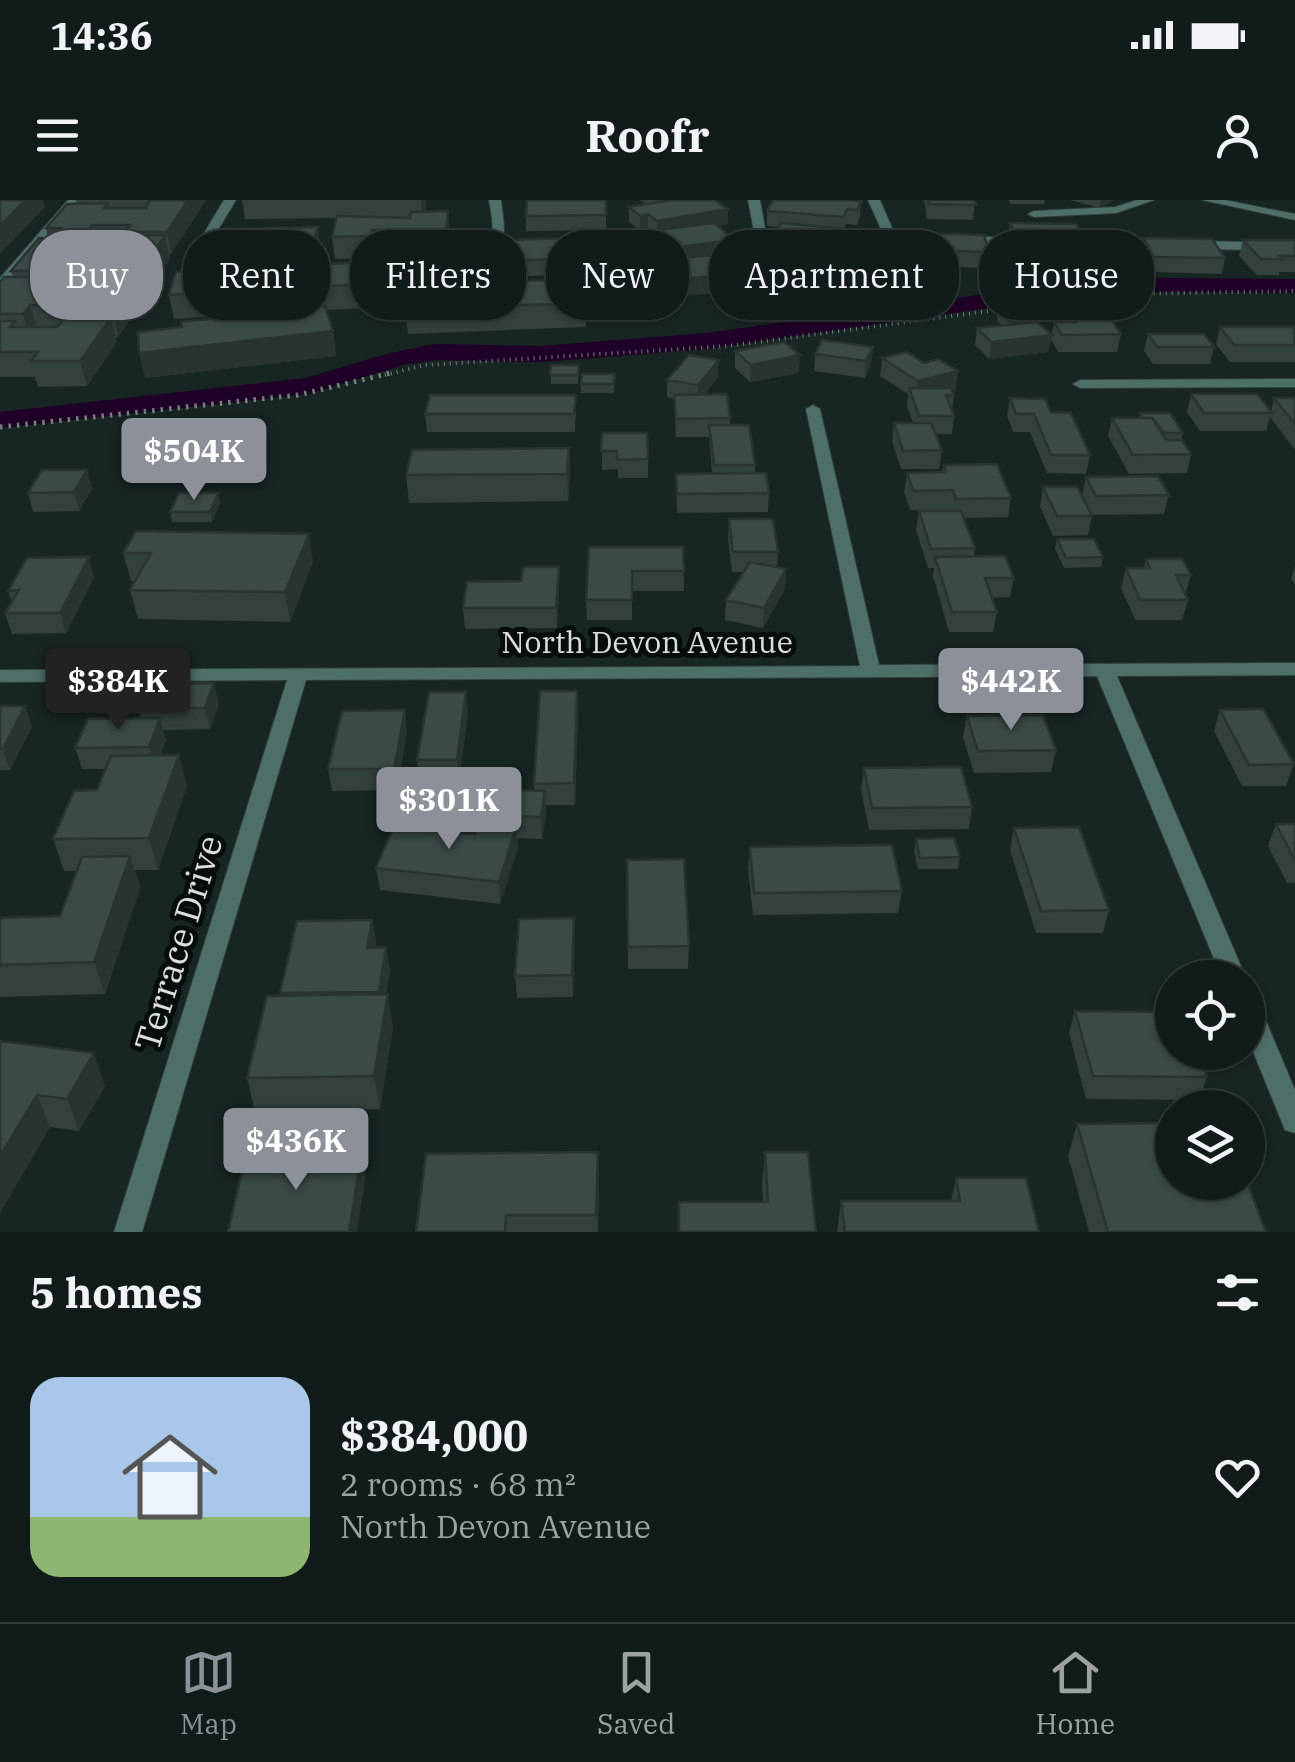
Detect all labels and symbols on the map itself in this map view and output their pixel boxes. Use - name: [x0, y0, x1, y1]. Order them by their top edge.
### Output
- pin: $504K: [124, 418, 264, 503]
- street label: North Devon Avenue: [501, 622, 793, 661]
- pin: $384K: [48, 648, 188, 733]
- pin: $442K: [941, 648, 1081, 733]
- pin: $301K: [379, 767, 519, 852]
- street label: Terrace Drive: [123, 829, 233, 1056]
- pin: $436K: [226, 1108, 366, 1193]

